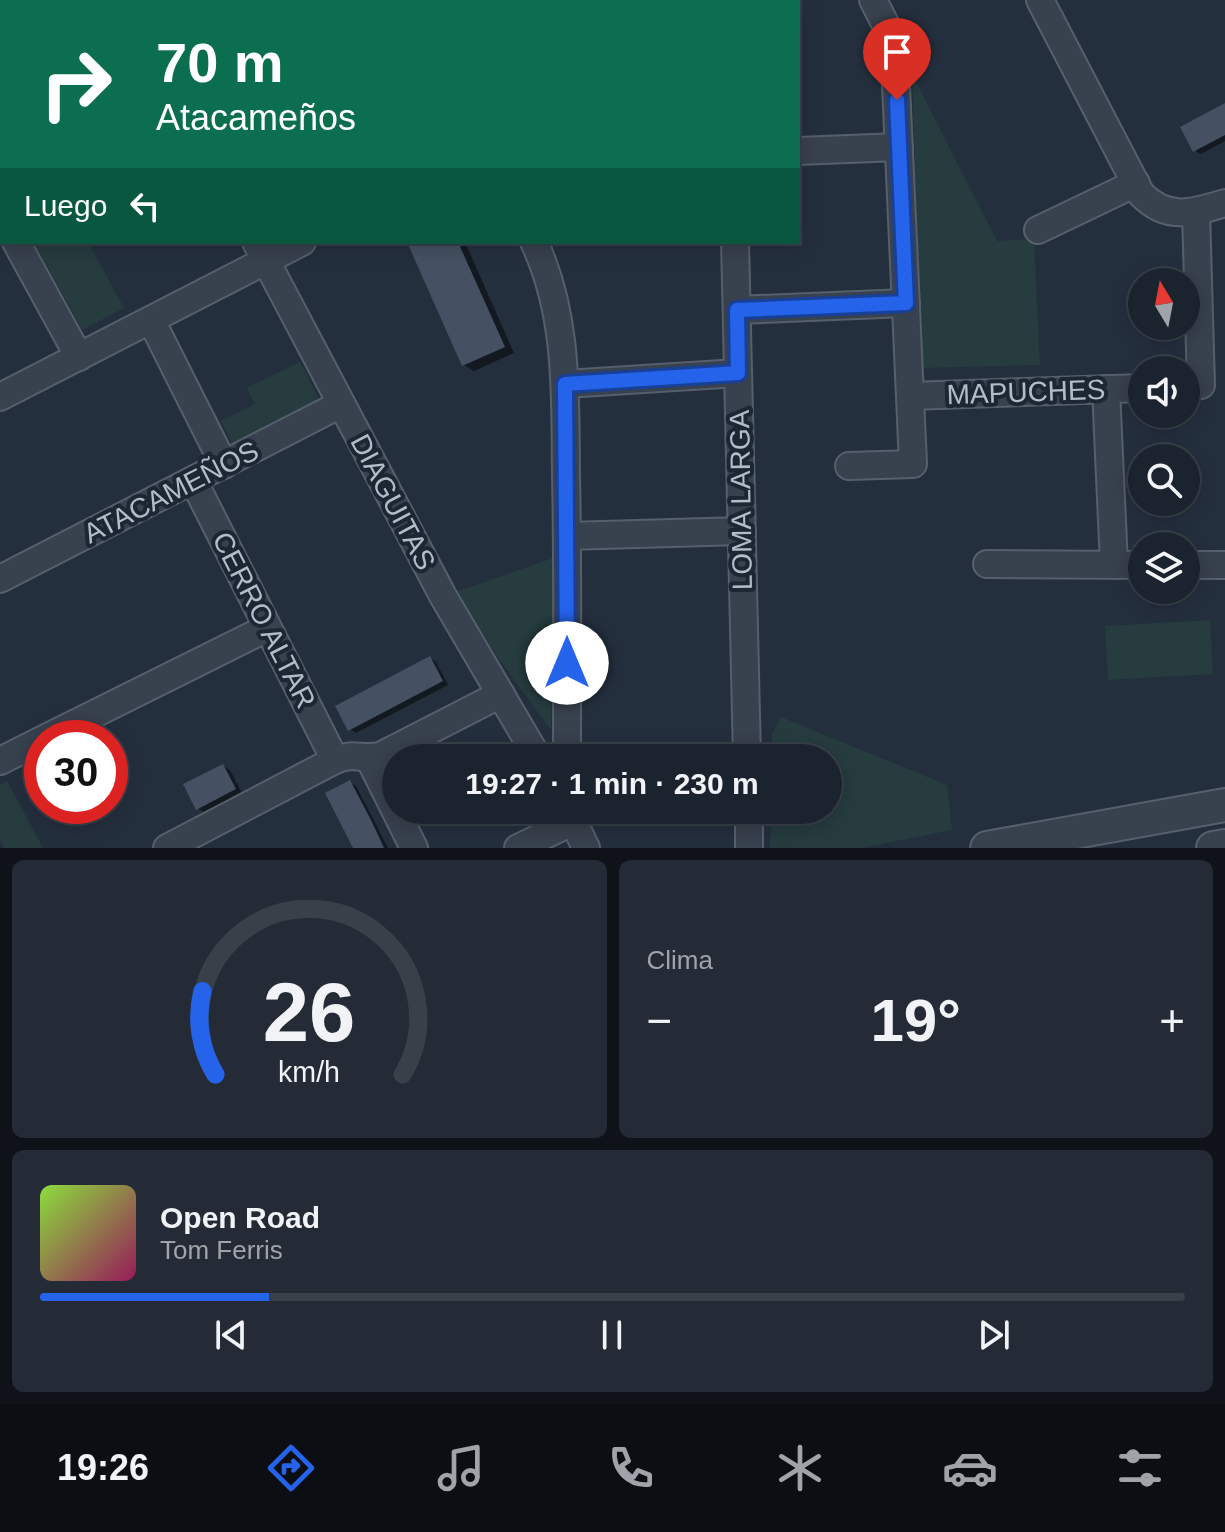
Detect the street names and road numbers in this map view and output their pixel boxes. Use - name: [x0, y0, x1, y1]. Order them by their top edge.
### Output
- street label: MAPUCHES: [946, 374, 1106, 410]
- street label: LOMA LARGA: [724, 409, 758, 591]
- street label: DIAGUITAS: [344, 429, 442, 575]
- street label: ATACAMEÑOS: [78, 435, 264, 549]
- street label: CERRO ALTAR: [206, 527, 322, 713]

